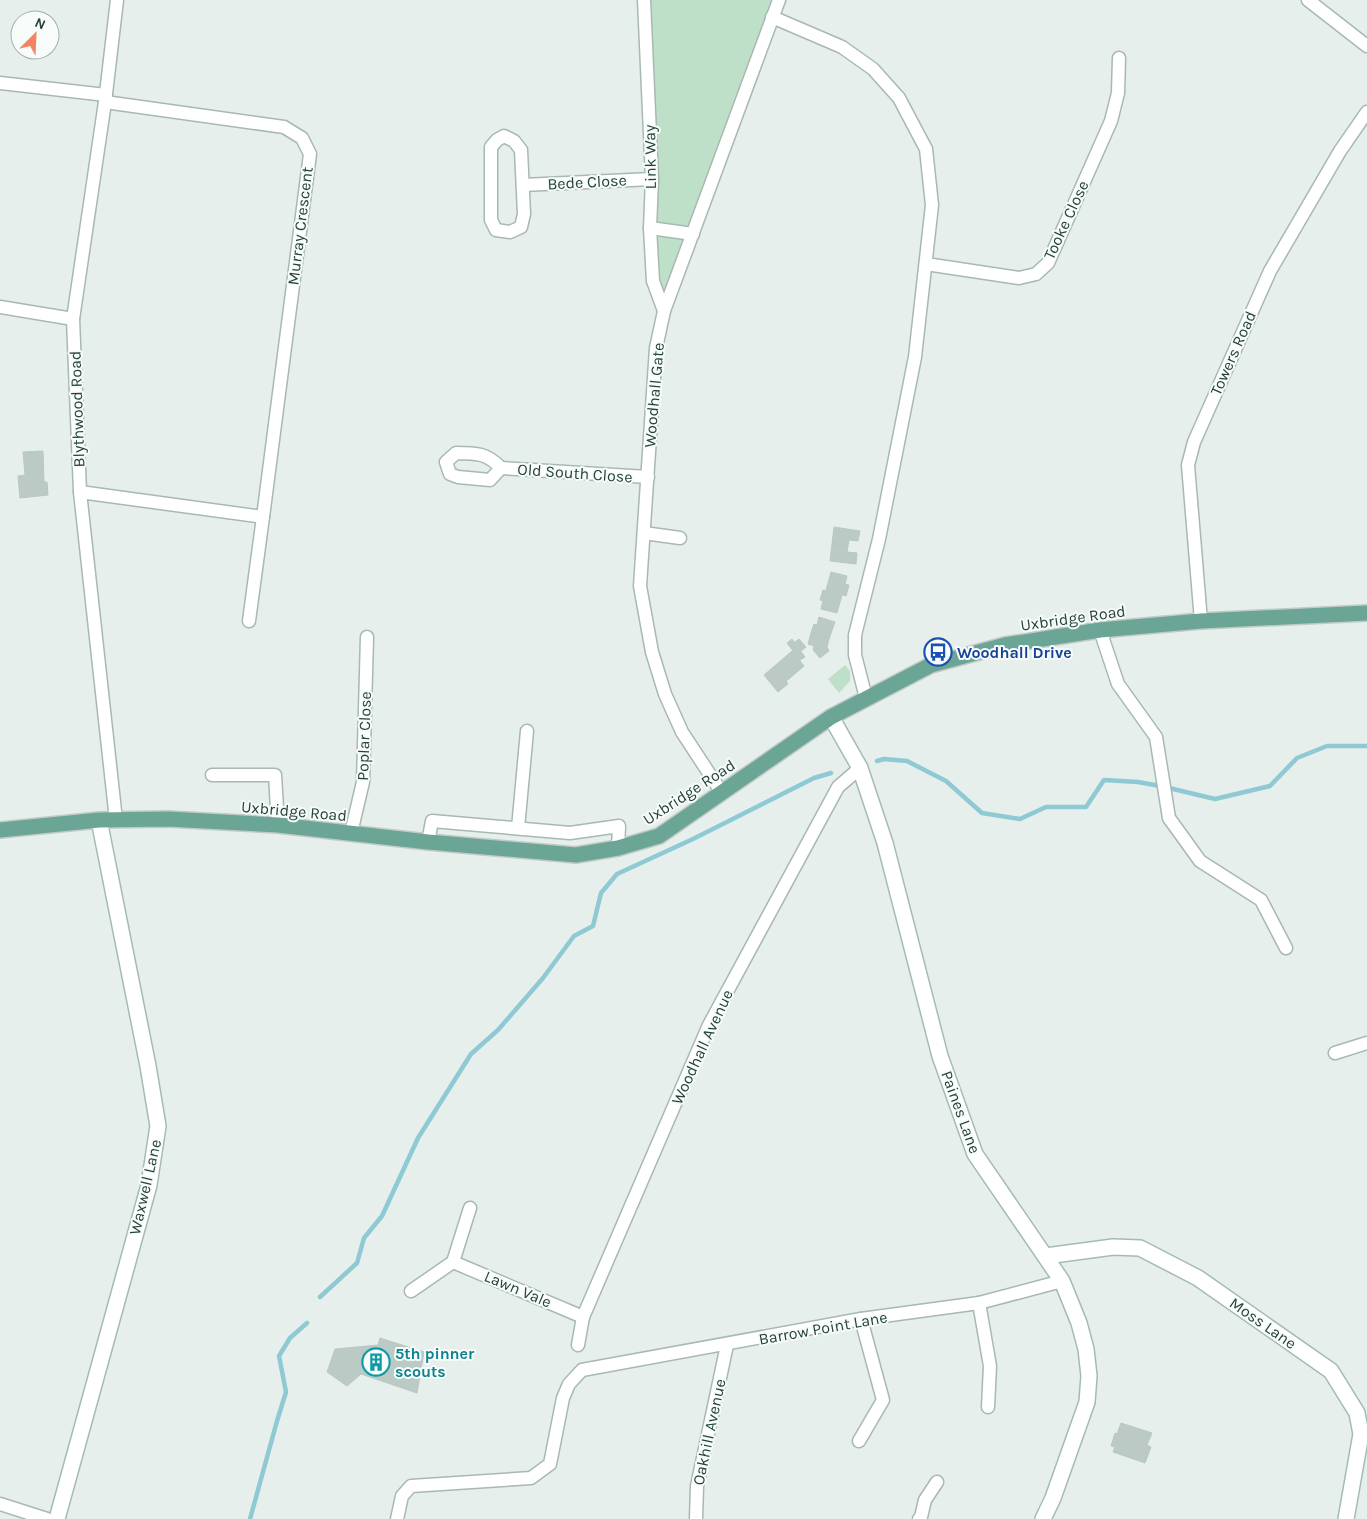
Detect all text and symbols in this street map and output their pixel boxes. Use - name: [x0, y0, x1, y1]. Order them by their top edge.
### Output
- north arrow: [10, 10, 60, 60]
- text: N: [32, 14, 48, 33]
- street label: Link Way: [640, 124, 660, 190]
- street label: Murray Crescent: [283, 166, 317, 286]
- street label: Bede Close: [547, 170, 627, 194]
- street label: Tooke Close: [1039, 178, 1093, 262]
- street label: Towers Road: [1206, 308, 1260, 398]
- street label: Woodhall Gate: [640, 342, 668, 448]
- street label: Blythwood Road: [65, 350, 89, 468]
- street label: Old South Close: [517, 460, 633, 486]
- street label: Uxbridge Road: [1019, 601, 1127, 635]
- bus stop icon: Woodhall Drive: [923, 637, 953, 667]
- place label: Woodhall Drive: [957, 643, 1072, 662]
- street label: Poplar Close: [353, 691, 375, 781]
- street label: Uxbridge Road: [639, 755, 739, 829]
- street label: Uxbridge Road: [240, 797, 348, 825]
- street label: Woodhall Avenue: [667, 987, 737, 1107]
- street label: Paines Lane: [937, 1068, 985, 1156]
- street label: Waxwell Lane: [125, 1137, 165, 1237]
- street label: Lawn Vale: [481, 1266, 555, 1312]
- street label: Moss Lane: [1226, 1293, 1300, 1353]
- street label: Barrow Point Lane: [757, 1307, 889, 1349]
- place label: 5th pinner scouts: [395, 1344, 475, 1381]
- building icon: 5th pinner scouts: [361, 1347, 391, 1377]
- street label: Oakhill Avenue: [688, 1377, 730, 1487]

